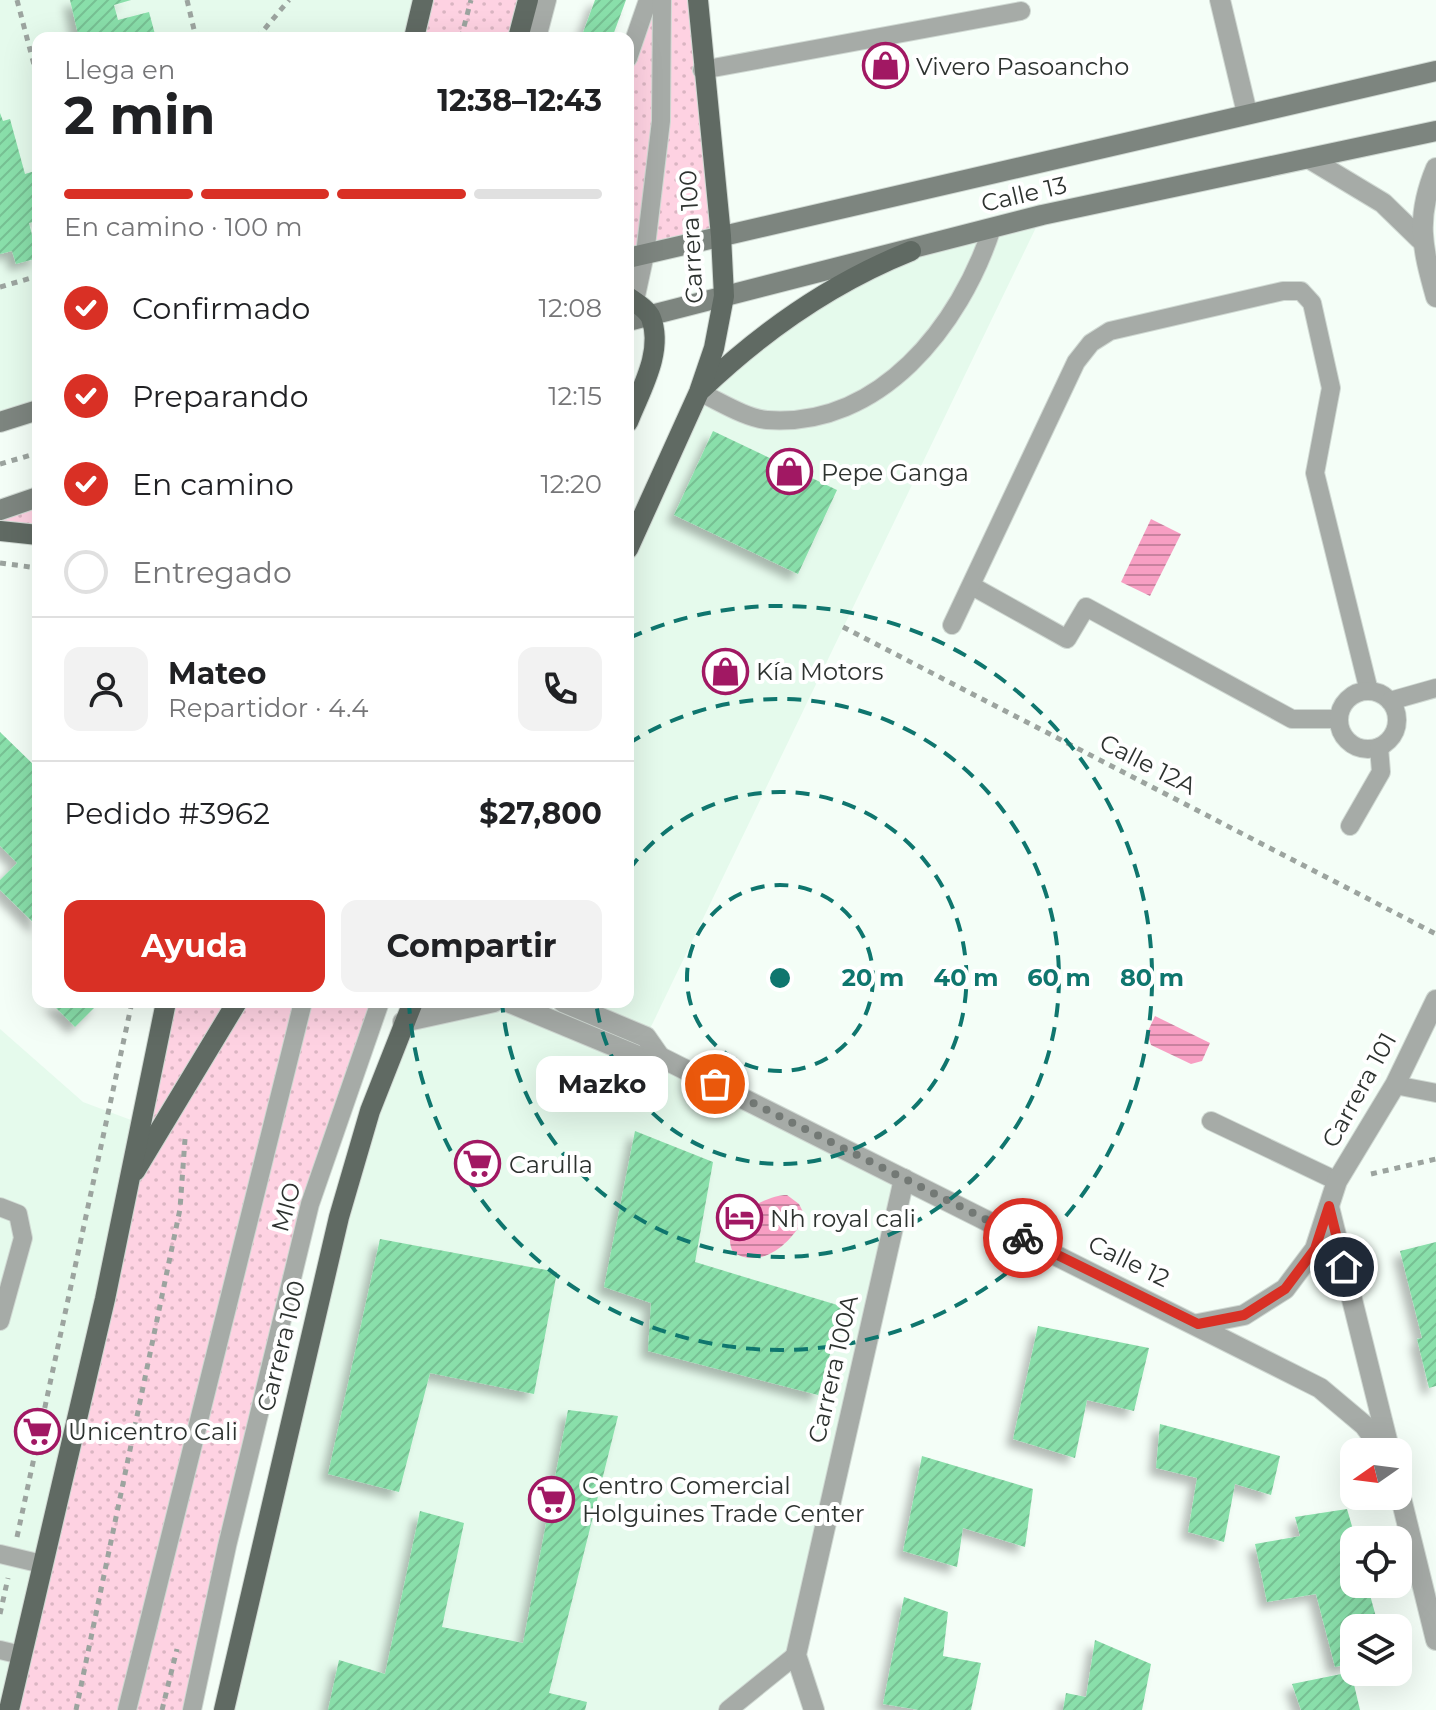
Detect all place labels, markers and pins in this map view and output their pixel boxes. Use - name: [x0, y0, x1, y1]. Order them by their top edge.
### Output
- shop icon: Vivero Pasoancho: [861, 42, 909, 90]
- place label: Vivero Pasoancho: [916, 52, 1129, 81]
- shop icon: Pepe Ganga: [766, 448, 814, 496]
- place label: Pepe Ganga: [821, 458, 969, 487]
- shop icon: Kía Motors: [701, 647, 749, 695]
- place label: Kía Motors: [756, 657, 884, 686]
- centre of rings: [766, 964, 794, 992]
- pin: [681, 1050, 749, 1118]
- callout: Mazko: [535, 1056, 667, 1112]
- supermarket icon: Carulla: [454, 1140, 502, 1188]
- place label: Carulla: [509, 1150, 593, 1179]
- hotel icon: Nh royal cali: [715, 1194, 763, 1242]
- place label: Nh royal cali: [770, 1204, 916, 1233]
- pin: [1310, 1233, 1378, 1301]
- supermarket icon: Unicentro Cali: [13, 1407, 61, 1455]
- place label: Unicentro Cali: [68, 1417, 238, 1446]
- place label: Centro Comercial Holguines Trade Center: [582, 1471, 865, 1528]
- supermarket icon: Centro Comercial Holguines Trade Center: [527, 1475, 575, 1523]

